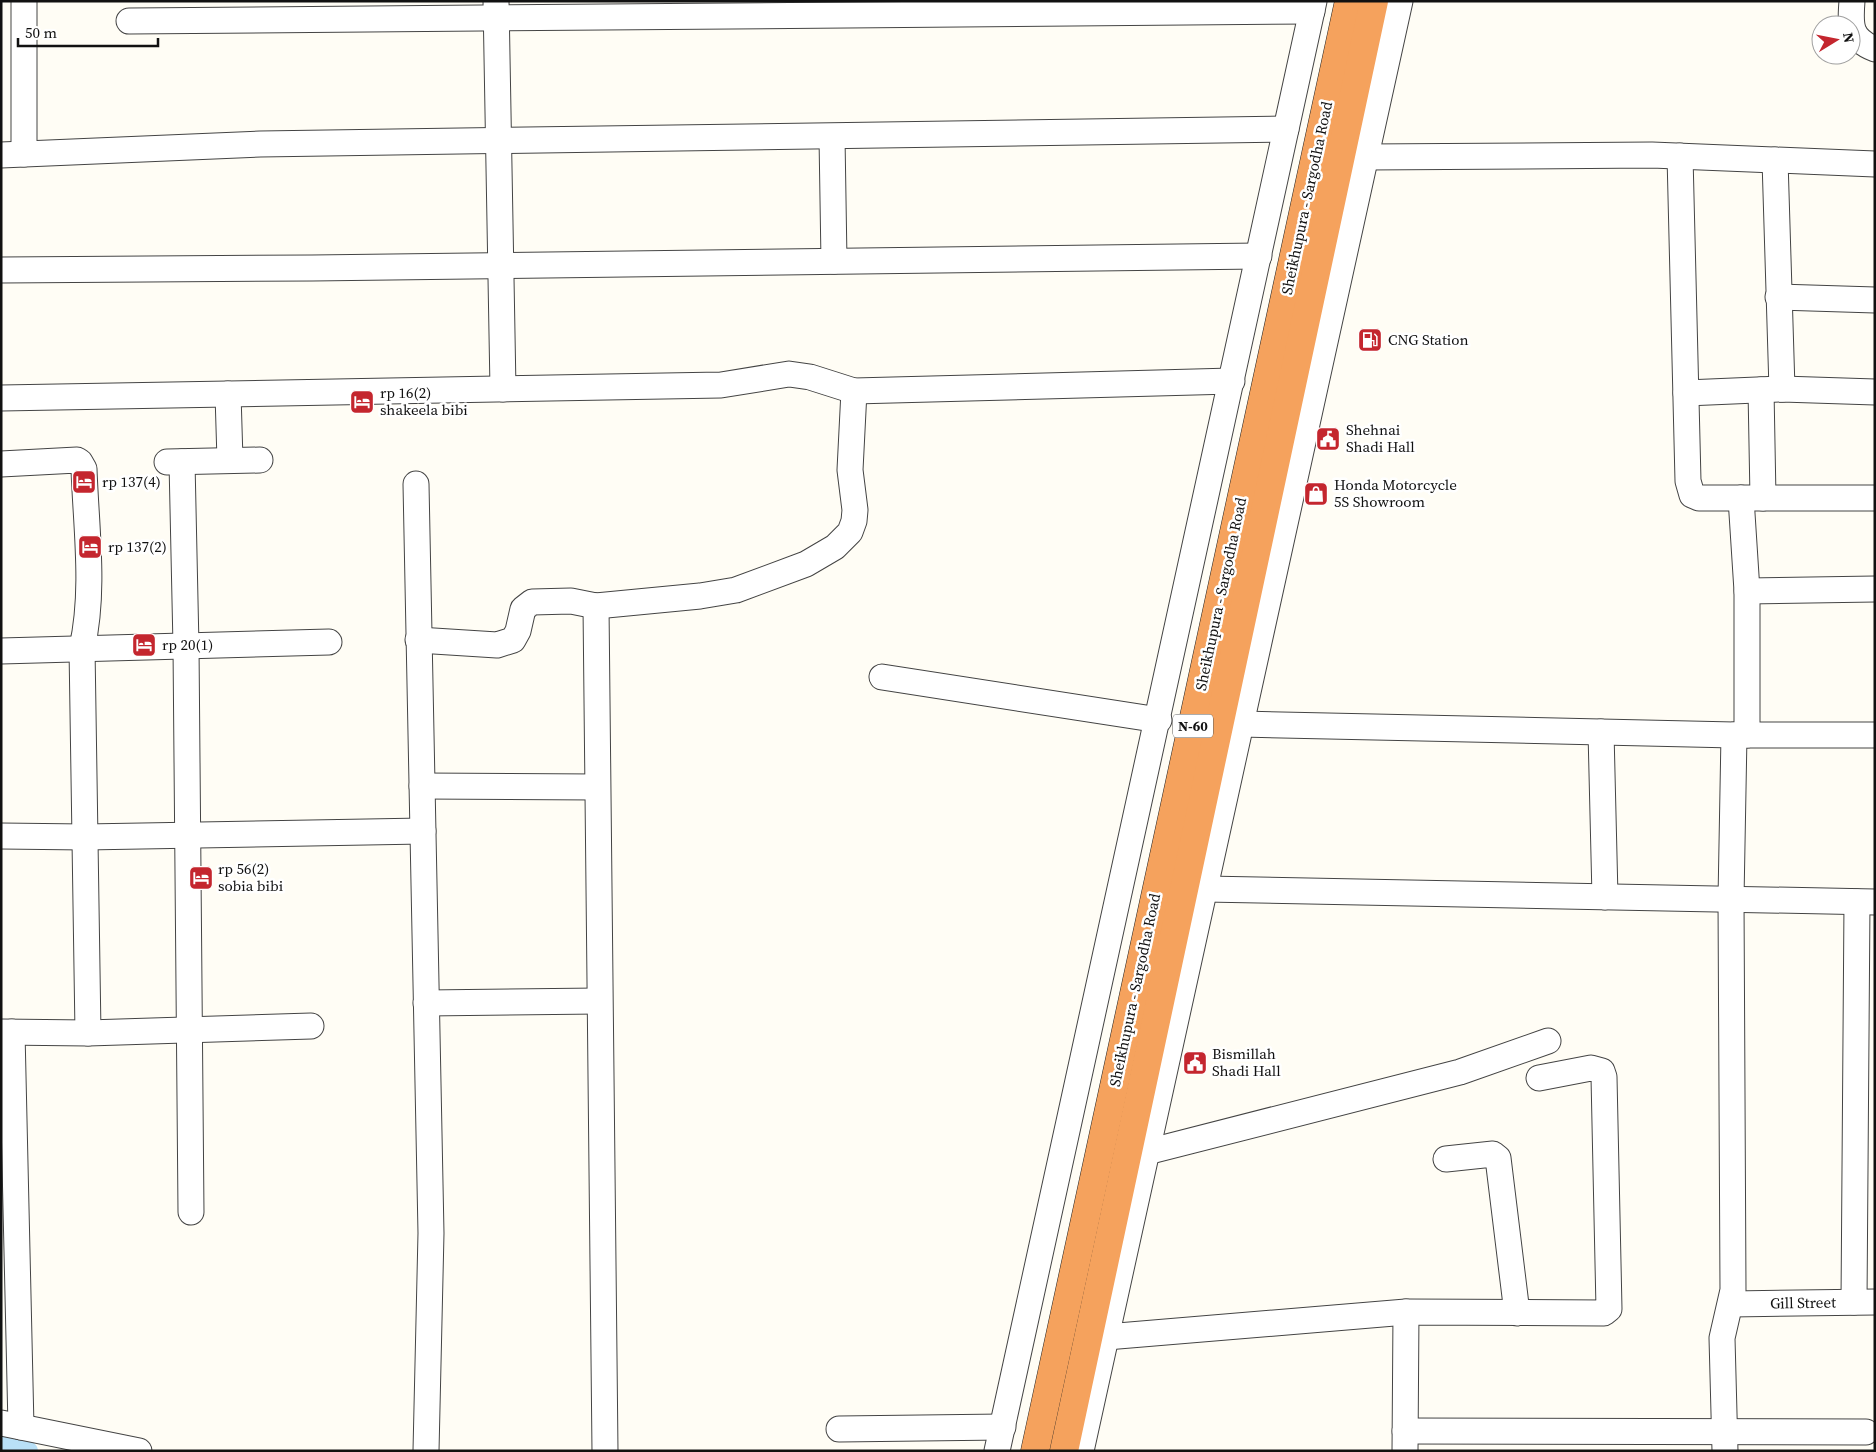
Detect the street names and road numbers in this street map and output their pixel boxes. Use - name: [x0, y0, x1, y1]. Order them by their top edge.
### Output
- street label: Sheikhupura - Sargodha Road: [1276, 99, 1337, 297]
- street label: Sheikhupura - Sargodha Road: [1190, 495, 1251, 693]
- road number: N-60: [1173, 714, 1213, 738]
- street label: Sheikhupura - Sargodha Road: [1104, 891, 1165, 1089]
- street label: Gill Street: [1770, 1291, 1836, 1314]

